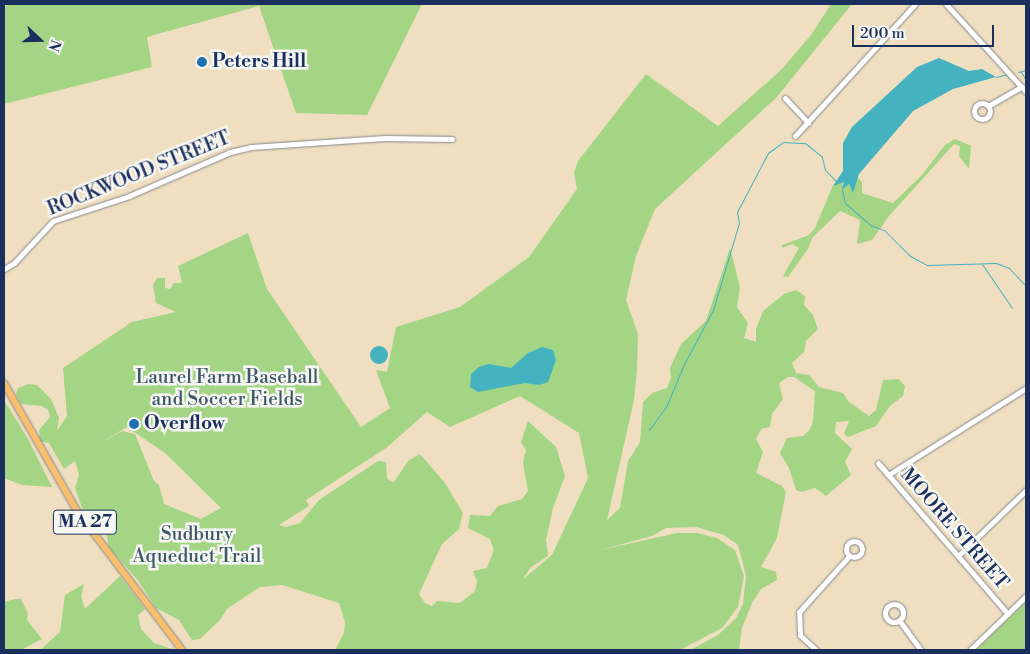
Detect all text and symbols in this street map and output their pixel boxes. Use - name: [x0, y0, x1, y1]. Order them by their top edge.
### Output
- north arrow: [15, 15, 65, 65]
- scale bar: [855, 15, 998, 47]
- text: 200 m: [860, 24, 905, 43]
- text: N: [44, 37, 64, 54]
- place label: Peters Hill: [212, 51, 306, 73]
- marker: Peters Hill: [196, 56, 208, 68]
- street label: ROCKWOOD STREET: [44, 127, 234, 221]
- park label: Laurel Farm Baseball and Soccer Fields: [136, 367, 318, 411]
- place label: Overflow: [144, 413, 225, 435]
- marker: Overflow: [128, 418, 140, 430]
- street label: MOORE STREET: [895, 464, 1013, 594]
- road number: MA 27: [52, 507, 118, 538]
- park label: Sudbury Aqueduct Trail: [133, 524, 261, 568]

